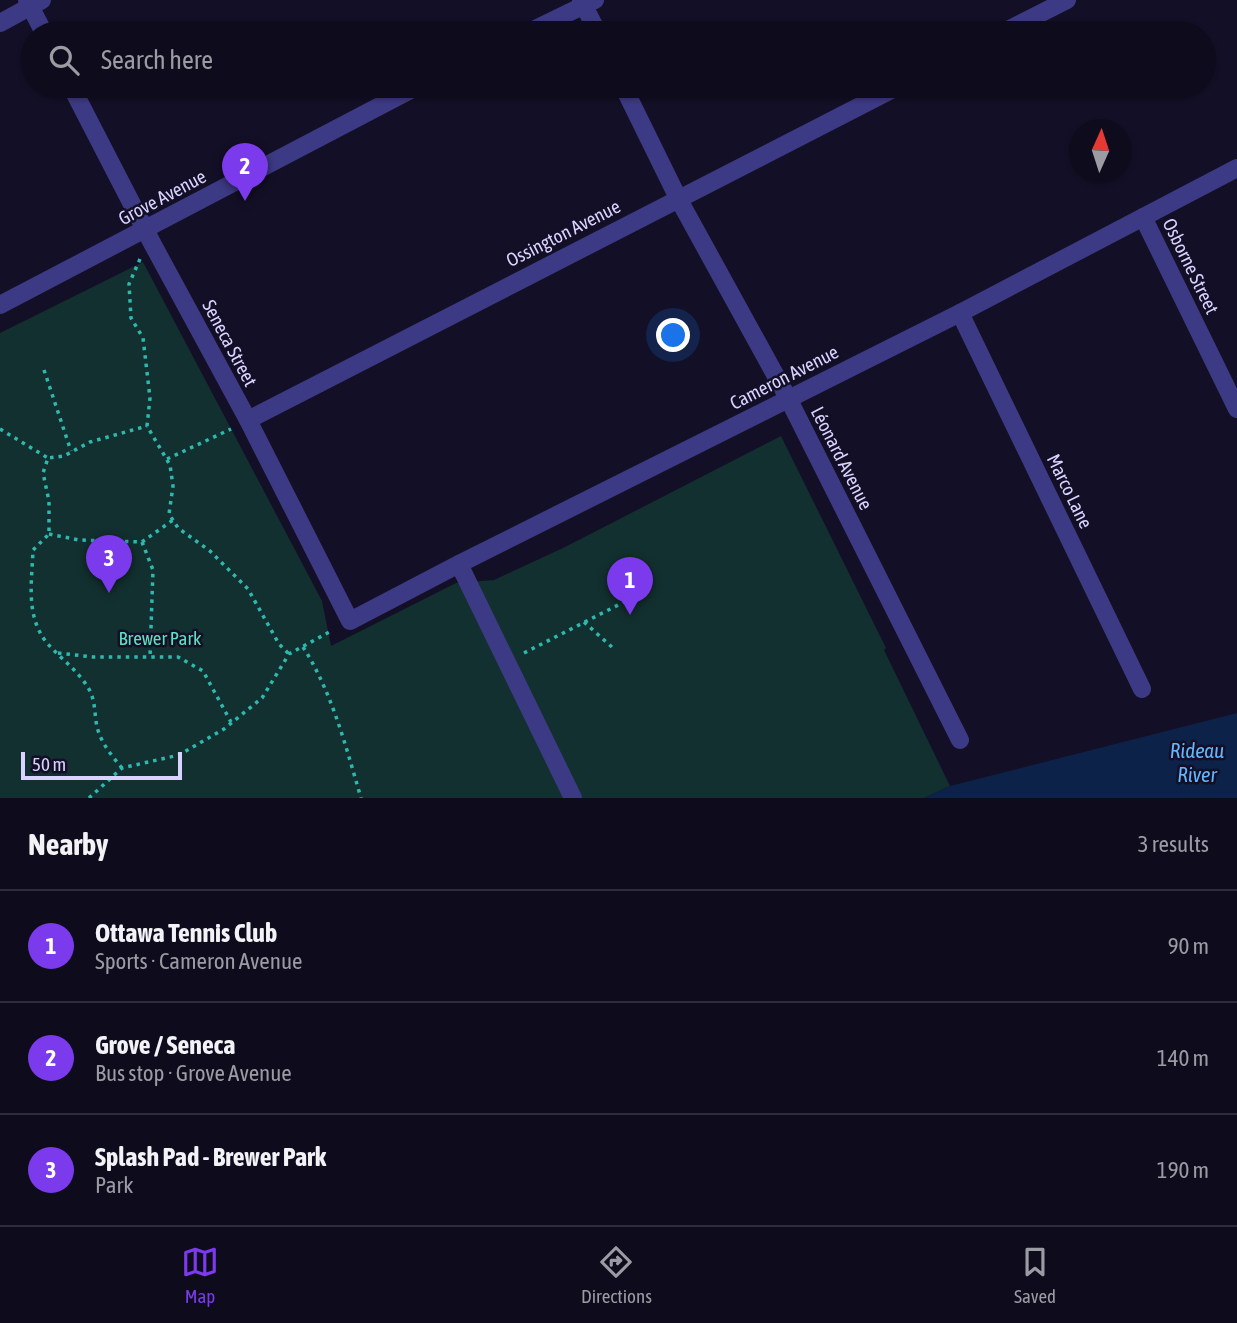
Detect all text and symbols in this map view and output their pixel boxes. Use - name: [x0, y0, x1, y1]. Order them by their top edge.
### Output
- search box: [21, 21, 1216, 98]
- icon: search: [45, 41, 83, 79]
- text: Search here: [101, 45, 213, 75]
- north arrow: [1069, 119, 1132, 182]
- pin: 2: [222, 143, 268, 201]
- street label: Grove Avenue: [115, 165, 209, 229]
- street label: Ossington Avenue: [502, 195, 624, 271]
- street label: Osborne Street: [1158, 215, 1224, 317]
- street label: Seneca Street: [198, 296, 262, 390]
- your location: [656, 318, 690, 352]
- street label: Cameron Avenue: [726, 340, 842, 414]
- street label: Léonard Avenue: [807, 403, 877, 513]
- street label: Marco Lane: [1043, 450, 1097, 532]
- pin: 3: [86, 535, 132, 593]
- pin: 1: [607, 557, 653, 615]
- park label: Brewer Park: [119, 627, 202, 649]
- water label: Rideau River: [1170, 738, 1224, 786]
- scale bar: [21, 749, 182, 781]
- text: 50 m: [32, 753, 66, 775]
- text: Nearby: [28, 827, 108, 861]
- text: 3 results: [1138, 831, 1209, 857]
- text: Ottawa Tennis Club: [95, 918, 277, 948]
- text: 1: [46, 933, 56, 959]
- text: 90 m: [1168, 933, 1209, 959]
- text: Sports · Cameron Avenue: [95, 948, 303, 974]
- text: Grove / Seneca: [95, 1030, 235, 1060]
- text: 2: [46, 1045, 56, 1071]
- text: 140 m: [1157, 1045, 1209, 1071]
- text: Bus stop · Grove Avenue: [95, 1060, 292, 1086]
- text: Splash Pad - Brewer Park: [95, 1142, 326, 1172]
- text: 3: [46, 1157, 56, 1183]
- text: 190 m: [1157, 1157, 1209, 1183]
- text: Park: [95, 1172, 133, 1198]
- tab: Map: [181, 1243, 219, 1307]
- tab: Directions: [581, 1243, 652, 1307]
- tab: Saved: [1014, 1243, 1056, 1307]

